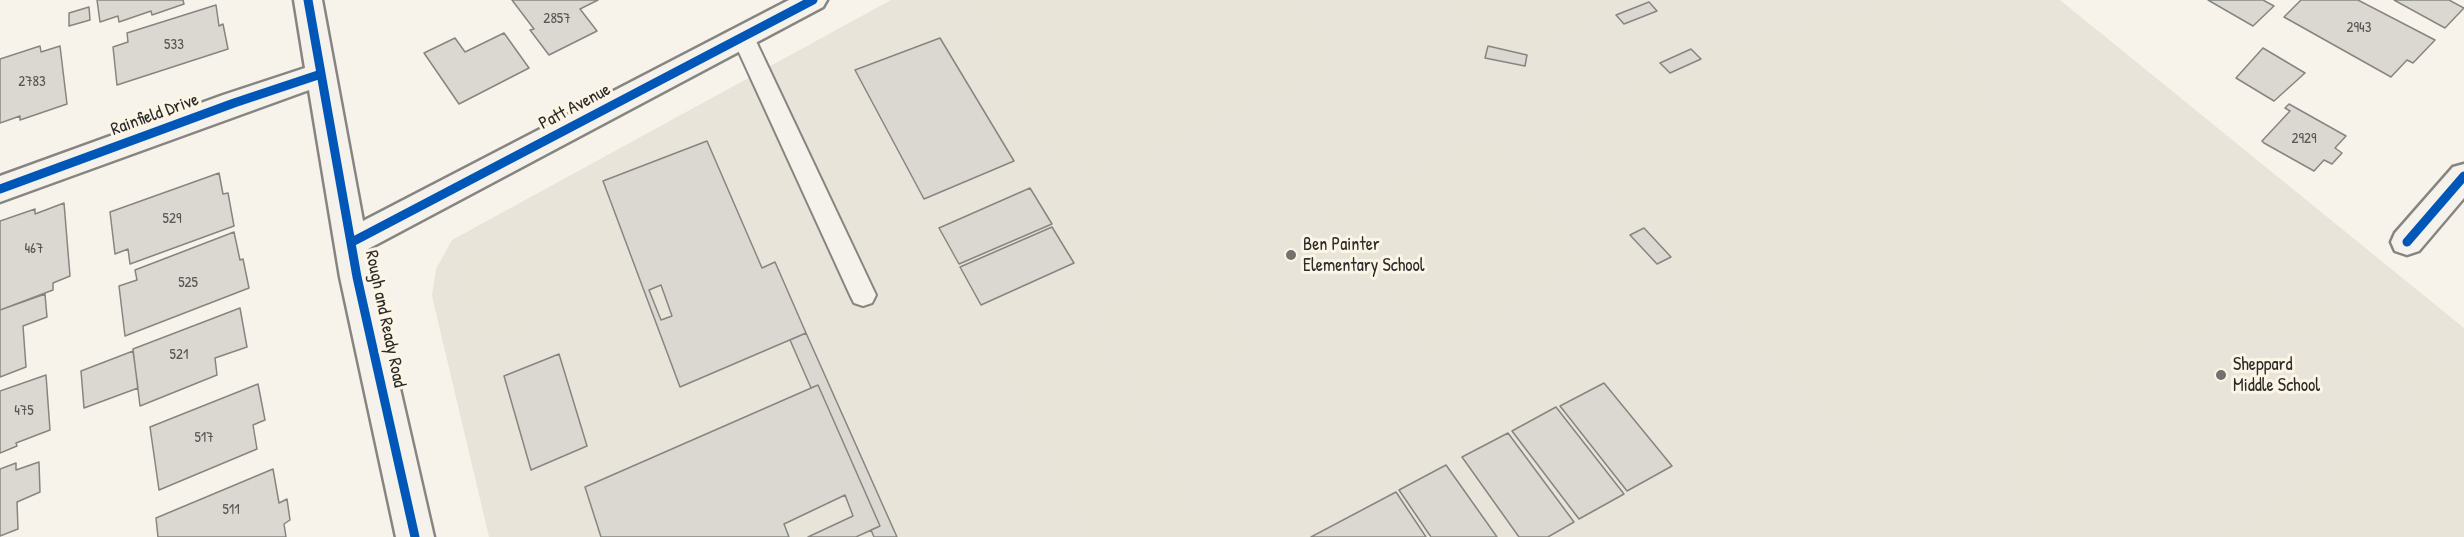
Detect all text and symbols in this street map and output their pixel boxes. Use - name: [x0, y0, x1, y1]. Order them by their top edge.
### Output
- house number: 2857: [543, 10, 571, 28]
- house number: 2943: [2347, 19, 2371, 37]
- house number: 533: [164, 36, 184, 54]
- house number: 2783: [18, 73, 46, 91]
- street label: Patt Avenue: [536, 79, 614, 135]
- street label: Rainfield Drive: [108, 89, 202, 141]
- house number: 2929: [2291, 130, 2317, 148]
- house number: 529: [163, 210, 181, 228]
- place label: Ben Painter Elementary School: [1303, 234, 1424, 276]
- house number: 467: [24, 240, 44, 258]
- marker: Ben Painter Elementary School: [1284, 248, 1298, 262]
- street label: Rough and Ready Road: [360, 249, 410, 389]
- house number: 525: [178, 274, 198, 292]
- house number: 521: [170, 346, 188, 364]
- place label: Sheppard Middle School: [2233, 354, 2320, 397]
- marker: Sheppard Middle School: [2214, 368, 2228, 382]
- house number: 475: [14, 402, 34, 420]
- house number: 517: [194, 429, 214, 447]
- house number: 511: [222, 501, 240, 519]

